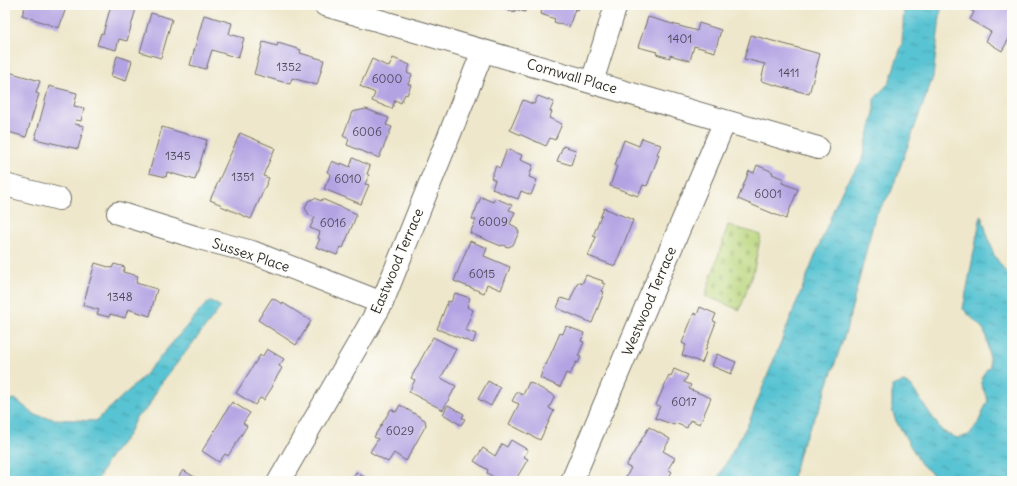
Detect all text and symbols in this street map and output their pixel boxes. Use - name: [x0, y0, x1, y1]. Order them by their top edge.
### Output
- house number: 1401: [668, 31, 692, 46]
- street label: Cornwall Place: [525, 55, 619, 97]
- house number: 1352: [276, 59, 302, 74]
- house number: 1411: [778, 65, 800, 80]
- house number: 6000: [372, 71, 402, 86]
- house number: 6006: [352, 124, 382, 139]
- house number: 1345: [165, 148, 191, 163]
- house number: 1351: [231, 169, 255, 184]
- house number: 6010: [334, 171, 362, 186]
- house number: 6001: [754, 186, 782, 201]
- street label: Eastwood Terrace: [367, 206, 427, 316]
- house number: 6009: [478, 214, 508, 229]
- house number: 6016: [320, 215, 346, 230]
- street label: Sussex Place: [210, 234, 292, 276]
- street label: Westwood Terrace: [618, 244, 680, 358]
- house number: 6015: [469, 266, 495, 281]
- house number: 1348: [107, 289, 133, 304]
- house number: 6017: [671, 394, 697, 409]
- house number: 6029: [386, 423, 414, 438]

